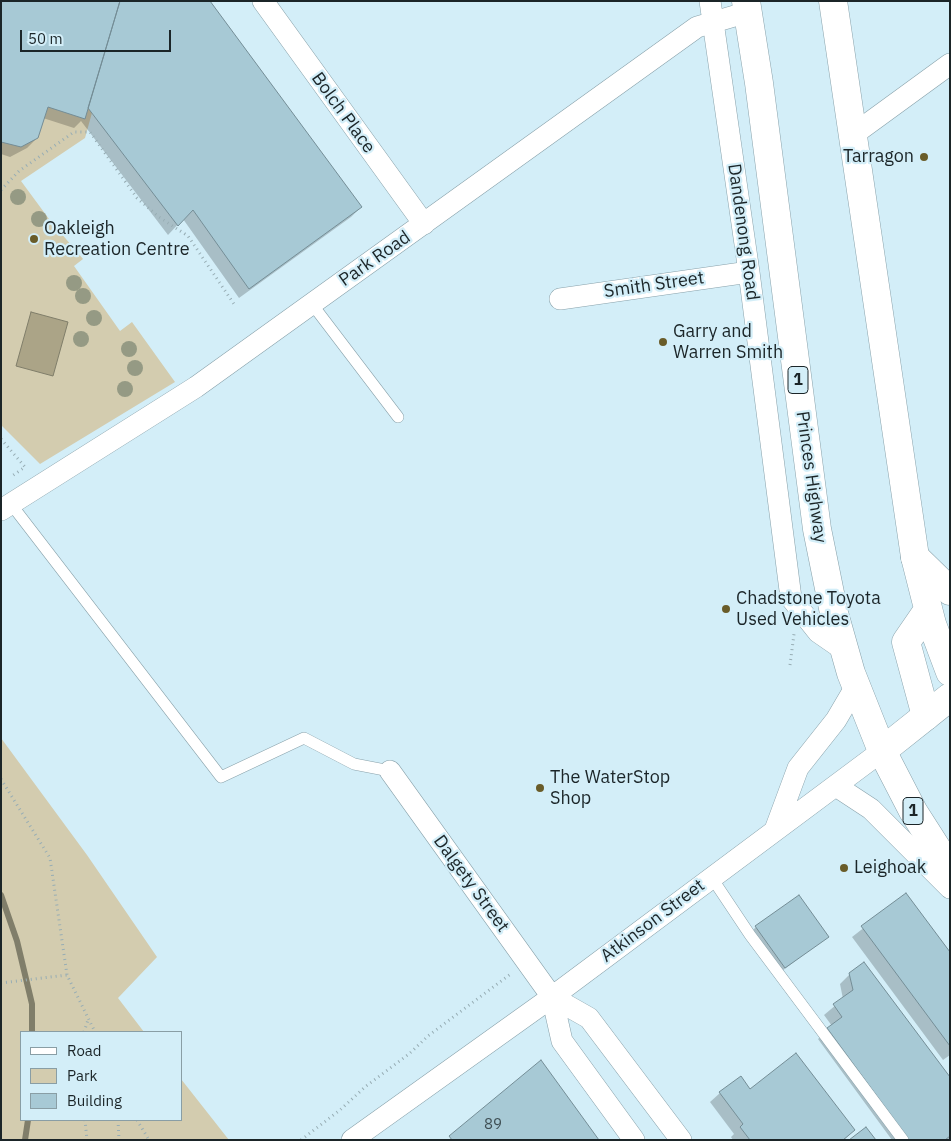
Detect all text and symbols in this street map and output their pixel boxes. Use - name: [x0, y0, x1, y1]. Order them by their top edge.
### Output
- scale bar: [22, 20, 174, 52]
- text: 50 m: [28, 29, 63, 48]
- street label: Bolch Place: [306, 68, 380, 158]
- place label: Tarragon: [843, 146, 914, 168]
- marker: Tarragon: [918, 151, 930, 163]
- street label: Dandenong Road: [723, 162, 763, 302]
- place label: Oakleigh Recreation Centre: [44, 218, 190, 260]
- street label: Park Road: [335, 227, 415, 291]
- marker: Oakleigh Recreation Centre: [28, 233, 40, 245]
- street label: Smith Street: [603, 267, 705, 303]
- place label: Garry and Warren Smith: [673, 321, 783, 364]
- marker: Garry and Warren Smith: [657, 336, 669, 348]
- road number: 1: [788, 366, 808, 394]
- street label: Princes Highway: [791, 410, 831, 544]
- place label: Chadstone Toyota Used Vehicles: [736, 588, 881, 630]
- marker: Chadstone Toyota Used Vehicles: [720, 603, 732, 615]
- place label: The WaterStop Shop: [550, 767, 670, 810]
- marker: The WaterStop Shop: [534, 782, 546, 794]
- road number: 1: [903, 798, 923, 824]
- street label: Dalgety Street: [429, 831, 513, 937]
- place label: Leighoak: [854, 857, 926, 879]
- marker: Leighoak: [838, 862, 850, 874]
- street label: Atkinson Street: [597, 875, 709, 967]
- legend: [20, 1031, 182, 1121]
- text: Road: [67, 1041, 102, 1060]
- text: Park: [67, 1066, 97, 1085]
- text: Building: [67, 1091, 122, 1110]
- house number: 89: [484, 1116, 502, 1134]

